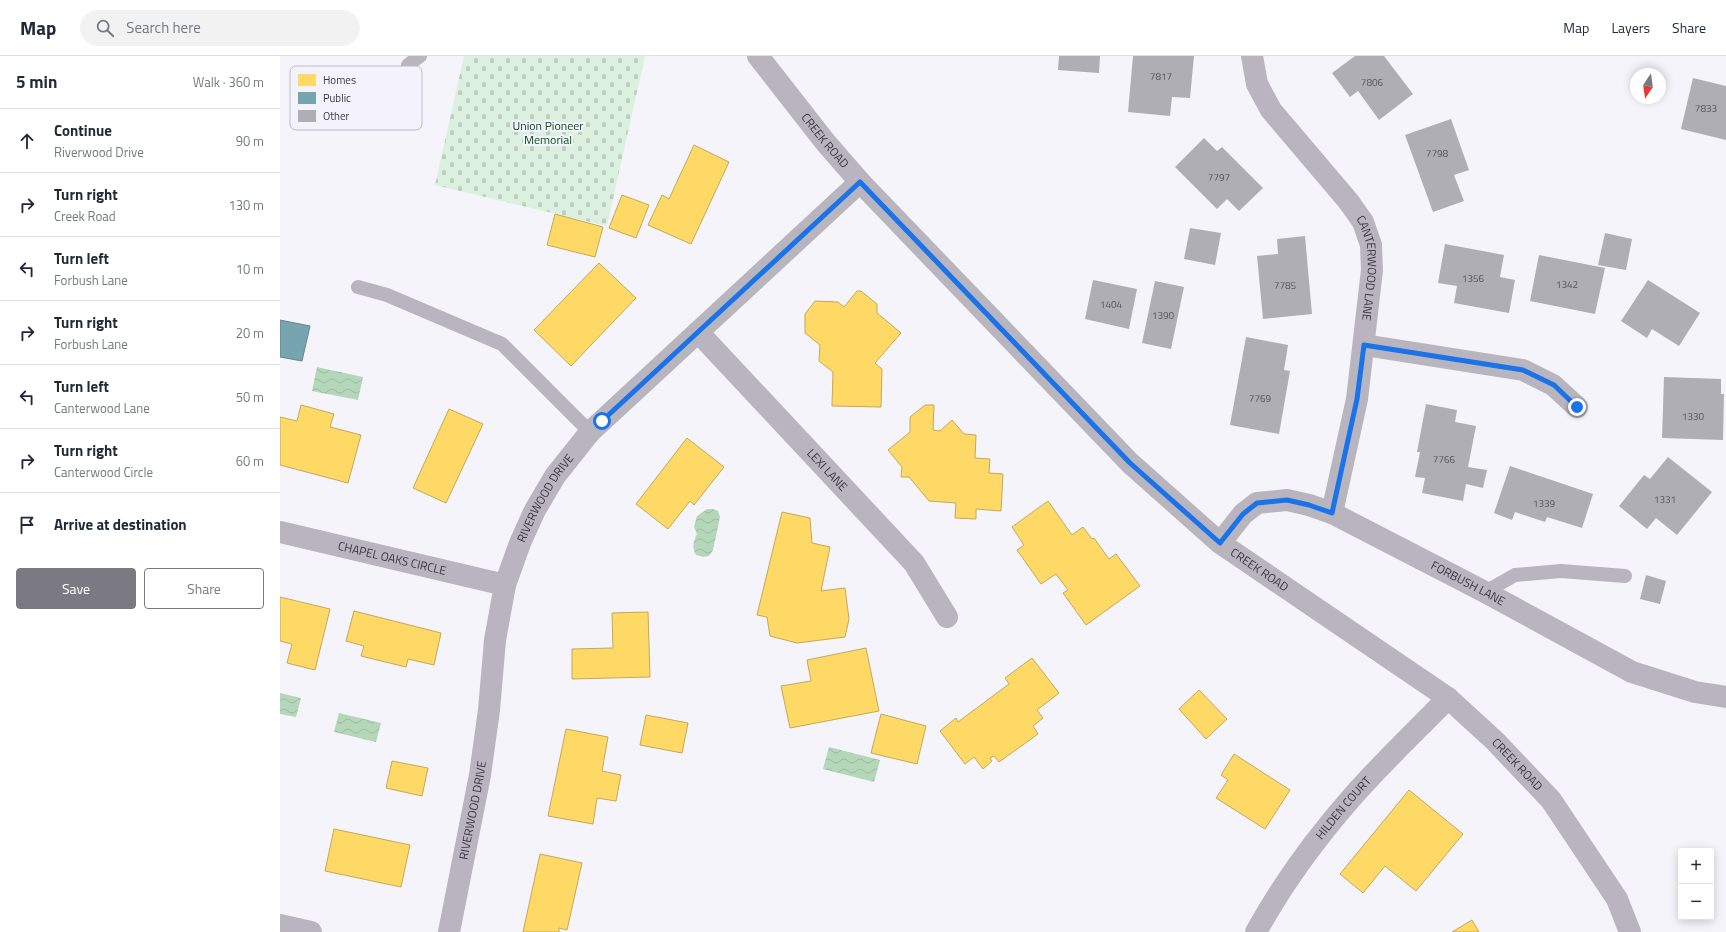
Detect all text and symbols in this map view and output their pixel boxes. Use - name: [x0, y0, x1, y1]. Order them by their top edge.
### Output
- search box: [80, 10, 360, 46]
- text: Map: [20, 13, 56, 42]
- text: Search here: [126, 16, 201, 39]
- icon: search: [94, 17, 116, 39]
- text: Map: [1563, 17, 1589, 38]
- text: Layers: [1611, 17, 1650, 38]
- text: Share: [1672, 17, 1706, 38]
- legend: [290, 66, 422, 130]
- north arrow: [1630, 68, 1666, 104]
- text: 5 min: [16, 69, 57, 95]
- house number: 7817: [1150, 69, 1172, 84]
- text: Walk · 360 m: [193, 72, 264, 92]
- text: Homes: [323, 72, 356, 88]
- house number: 7806: [1361, 75, 1384, 90]
- text: Public: [323, 90, 351, 106]
- house number: 7833: [1695, 101, 1717, 116]
- text: Other: [323, 108, 350, 124]
- street label: CREEK ROAD: [797, 109, 854, 172]
- park label: Union Pioneer Memorial: [512, 116, 584, 149]
- text: Continue: [54, 119, 112, 142]
- icon: ahead: [16, 130, 38, 152]
- text: 90 m: [236, 131, 264, 151]
- text: Riverwood Drive: [54, 142, 144, 162]
- house number: 7798: [1426, 146, 1449, 161]
- house number: 7797: [1208, 170, 1230, 185]
- text: Turn right: [54, 183, 118, 206]
- icon: right: [16, 194, 38, 216]
- text: 130 m: [228, 195, 264, 215]
- text: Creek Road: [54, 206, 116, 226]
- street label: CANTERWOOD LANE: [1352, 211, 1382, 322]
- text: Turn left: [54, 247, 109, 270]
- icon: left: [16, 258, 38, 280]
- text: 10 m: [236, 259, 264, 279]
- text: Forbush Lane: [54, 270, 128, 290]
- house number: 1356: [1462, 271, 1485, 286]
- house number: 1342: [1556, 277, 1578, 292]
- house number: 7785: [1274, 278, 1297, 293]
- house number: 1404: [1100, 297, 1123, 312]
- house number: 1390: [1152, 308, 1175, 323]
- text: Turn right: [54, 311, 118, 334]
- icon: right: [16, 322, 38, 344]
- text: 20 m: [236, 323, 264, 343]
- text: Forbush Lane: [54, 334, 128, 354]
- text: Turn left: [54, 375, 109, 398]
- icon: left: [16, 386, 38, 408]
- text: 50 m: [236, 387, 264, 407]
- house number: 7769: [1249, 391, 1272, 406]
- text: Canterwood Lane: [54, 398, 150, 418]
- route end: [1568, 398, 1586, 416]
- house number: 1330: [1682, 409, 1705, 424]
- route start: [593, 412, 611, 430]
- text: Turn right: [54, 439, 118, 462]
- street label: LEXI LANE: [803, 444, 853, 496]
- street label: RIVERWOOD DRIVE: [512, 449, 578, 545]
- icon: right: [16, 450, 38, 472]
- text: 60 m: [236, 451, 264, 471]
- house number: 7766: [1433, 452, 1456, 467]
- text: Canterwood Circle: [54, 462, 153, 482]
- house number: 1331: [1654, 492, 1676, 507]
- house number: 1339: [1533, 496, 1556, 511]
- text: Arrive at destination: [54, 513, 187, 536]
- icon: arrive: [16, 514, 38, 536]
- street label: CHAPEL OAKS CIRCLE: [336, 536, 448, 580]
- street label: CREEK ROAD: [1227, 543, 1293, 596]
- street label: FORBUSH LANE: [1428, 556, 1509, 610]
- button: Save: [16, 568, 136, 609]
- button: Share: [144, 568, 264, 609]
- street label: CREEK ROAD: [1488, 733, 1548, 795]
- street label: RIVERWOOD DRIVE: [454, 759, 491, 861]
- street label: HILDEN COURT: [1311, 771, 1376, 843]
- map controls: [1678, 848, 1714, 920]
- button: +: [1678, 848, 1714, 884]
- button: −: [1678, 884, 1714, 920]

